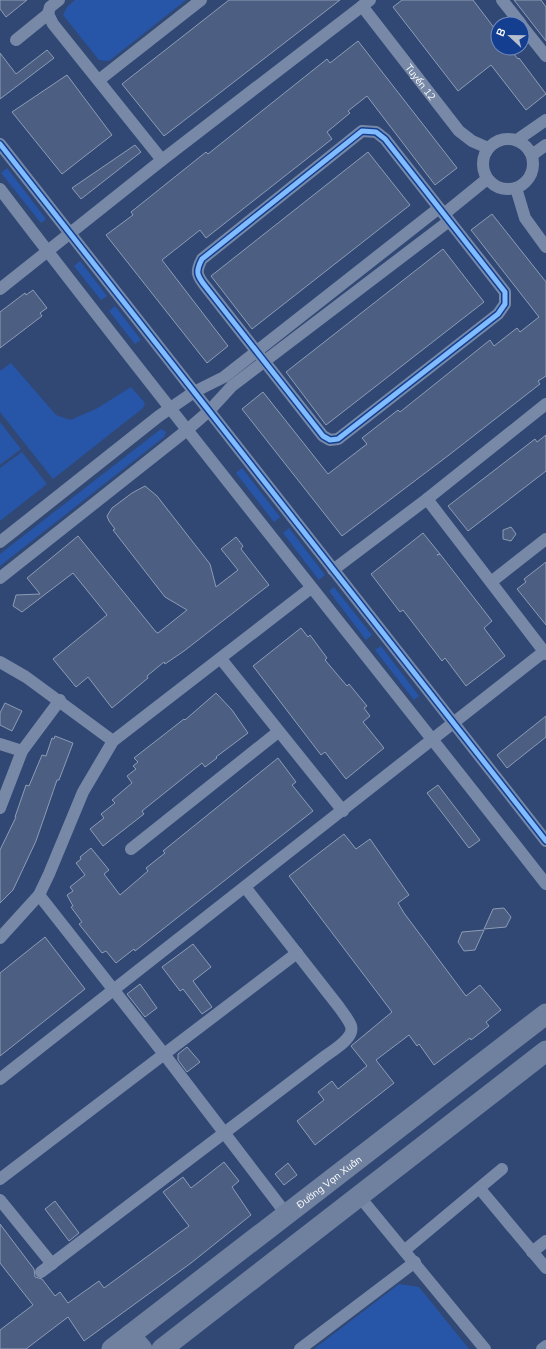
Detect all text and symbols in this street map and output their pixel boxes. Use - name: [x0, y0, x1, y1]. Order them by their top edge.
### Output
- north arrow: [490, 16, 530, 56]
- text: B: [493, 26, 509, 38]
- street label: Tuyến 12: [402, 61, 439, 103]
- street label: Đường Vạn Xuân: [294, 1153, 365, 1211]

